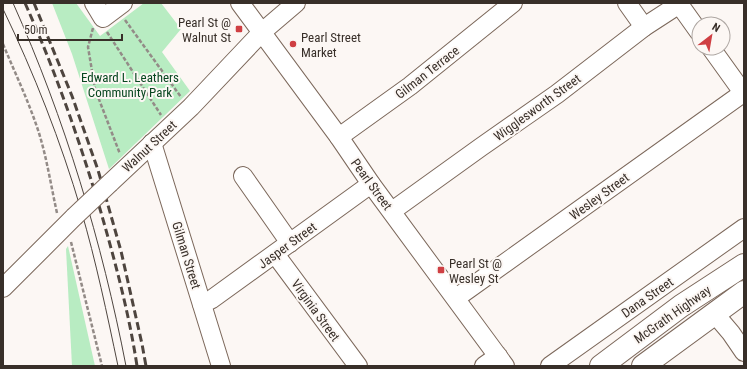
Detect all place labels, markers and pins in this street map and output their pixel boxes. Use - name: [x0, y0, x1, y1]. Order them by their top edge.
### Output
- place label: Pearl St @ Walnut St: [178, 15, 231, 45]
- marker: Pearl St @ Walnut St: [234, 24, 244, 34]
- place label: Pearl Street Market: [301, 30, 361, 60]
- marker: Pearl Street Market: [288, 39, 298, 49]
- place label: Pearl St @ Wesley St: [449, 256, 502, 286]
- marker: Pearl St @ Wesley St: [436, 265, 446, 275]

